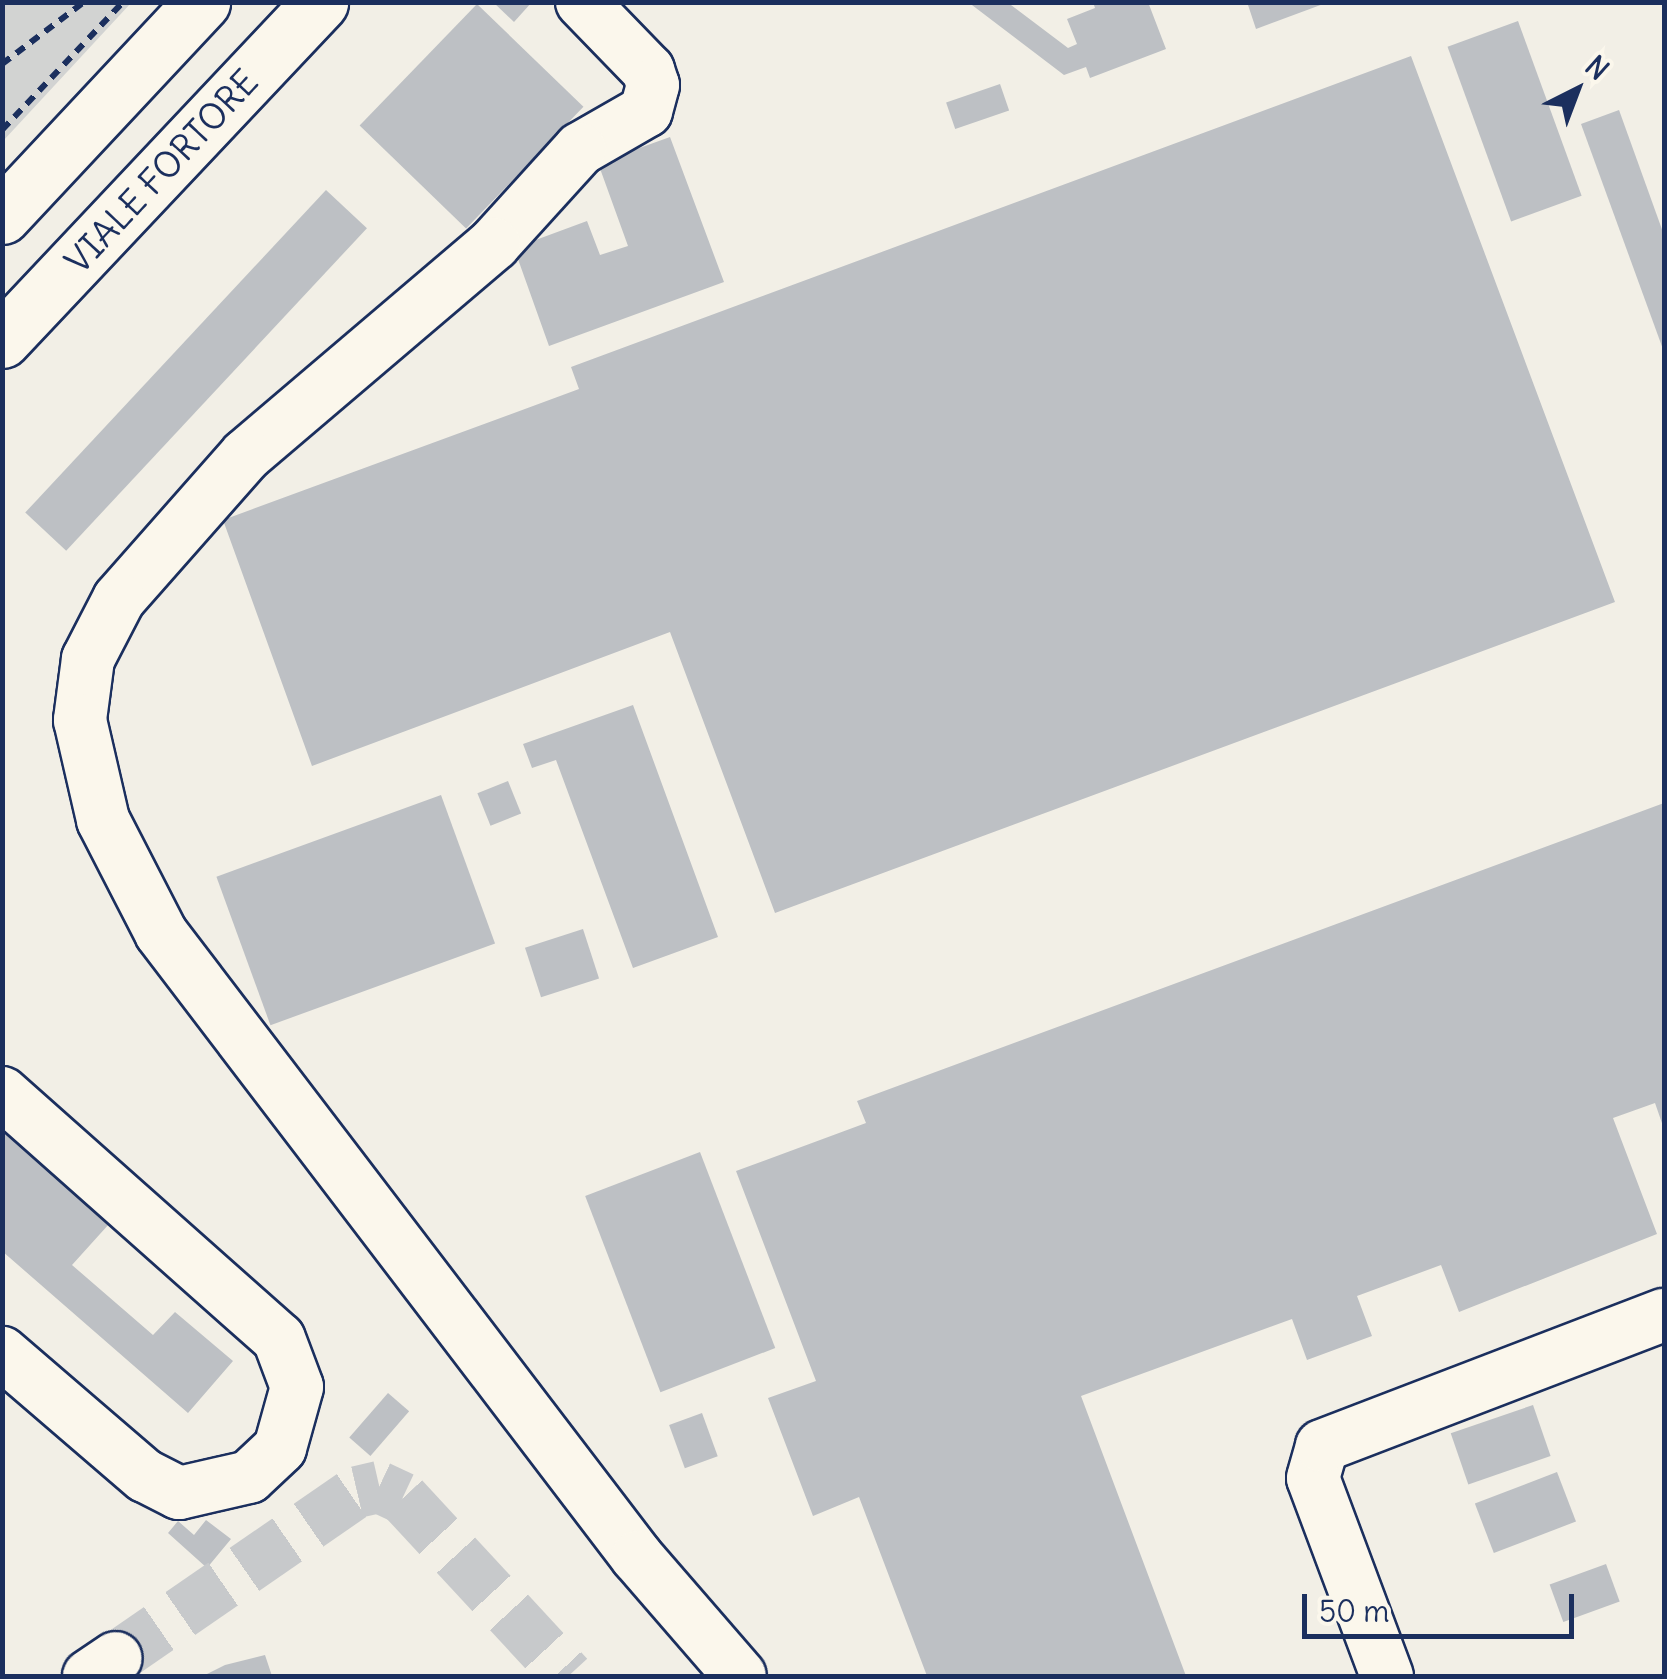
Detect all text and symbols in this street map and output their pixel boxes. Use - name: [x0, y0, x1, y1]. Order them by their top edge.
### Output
- north arrow: [1527, 40, 1627, 140]
- text: N: [1578, 48, 1616, 88]
- street label: VIALE FORTORE: [56, 61, 266, 281]
- scale bar: [1307, 1574, 1580, 1636]
- text: 50 m: [1319, 1592, 1389, 1630]

